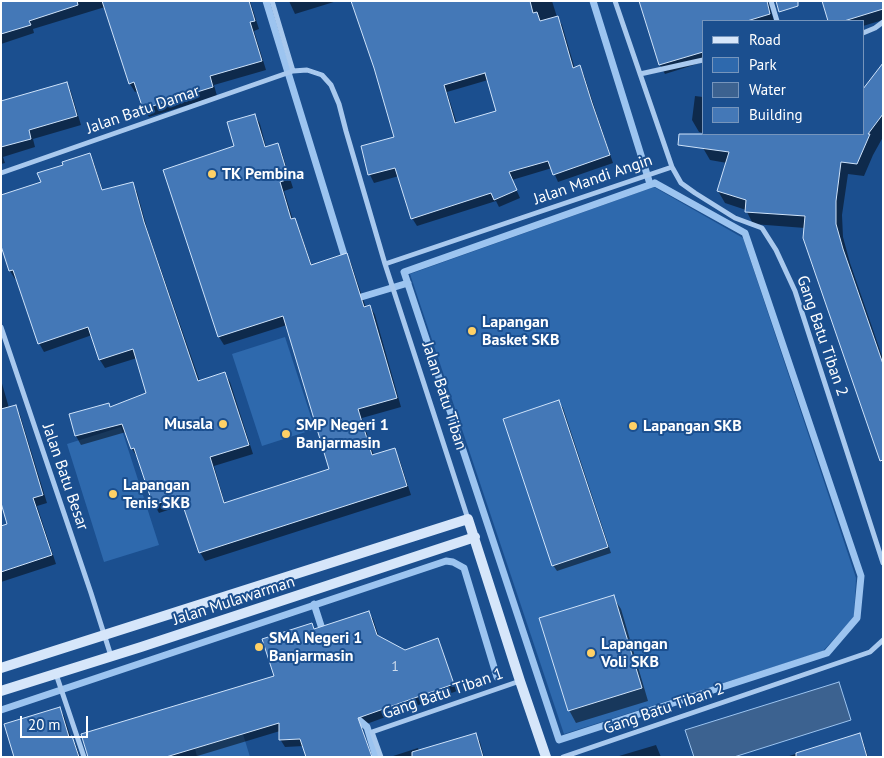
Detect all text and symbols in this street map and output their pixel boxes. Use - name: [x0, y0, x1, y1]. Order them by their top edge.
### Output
- legend: [702, 20, 864, 135]
- text: Road: [749, 30, 781, 49]
- text: Park: [749, 55, 777, 74]
- text: Water: [749, 80, 786, 99]
- street label: Jalan Batu Damar: [84, 82, 202, 138]
- text: Building: [749, 105, 803, 124]
- street label: Jalan Mandi Angin: [531, 151, 655, 209]
- place label: TK Pembina: [222, 164, 304, 184]
- marker: TK Pembina: [206, 168, 218, 180]
- street label: Gang Batu Tiban 2: [792, 273, 852, 399]
- place label: Lapangan Basket SKB: [482, 312, 559, 350]
- marker: Lapangan Basket SKB: [466, 325, 478, 337]
- street label: Jalan Batu Tiban: [418, 340, 470, 452]
- place label: Musala: [164, 414, 213, 434]
- place label: SMP Negeri 1 Banjarmasin: [296, 415, 389, 453]
- place label: Lapangan SKB: [643, 416, 742, 436]
- marker: Musala: [217, 418, 229, 430]
- marker: Lapangan SKB: [627, 420, 639, 432]
- street label: Jalan Batu Besar: [38, 421, 92, 533]
- marker: SMP Negeri 1 Banjarmasin: [280, 428, 292, 440]
- place label: Lapangan Tenis SKB: [123, 475, 190, 513]
- marker: Lapangan Tenis SKB: [107, 488, 119, 500]
- street label: Jalan Mulawarman: [171, 572, 297, 630]
- place label: SMA Negeri 1 Banjarmasin: [269, 628, 362, 666]
- place label: Lapangan Voli SKB: [601, 634, 668, 672]
- marker: SMA Negeri 1 Banjarmasin: [253, 641, 265, 653]
- marker: Lapangan Voli SKB: [585, 647, 597, 659]
- house number: 1: [391, 659, 399, 675]
- street label: Gang Batu Tiban 1: [380, 664, 506, 724]
- street label: Gang Batu Tiban 2: [601, 679, 727, 739]
- scale bar: [22, 706, 90, 738]
- text: 20 m: [28, 715, 61, 734]

